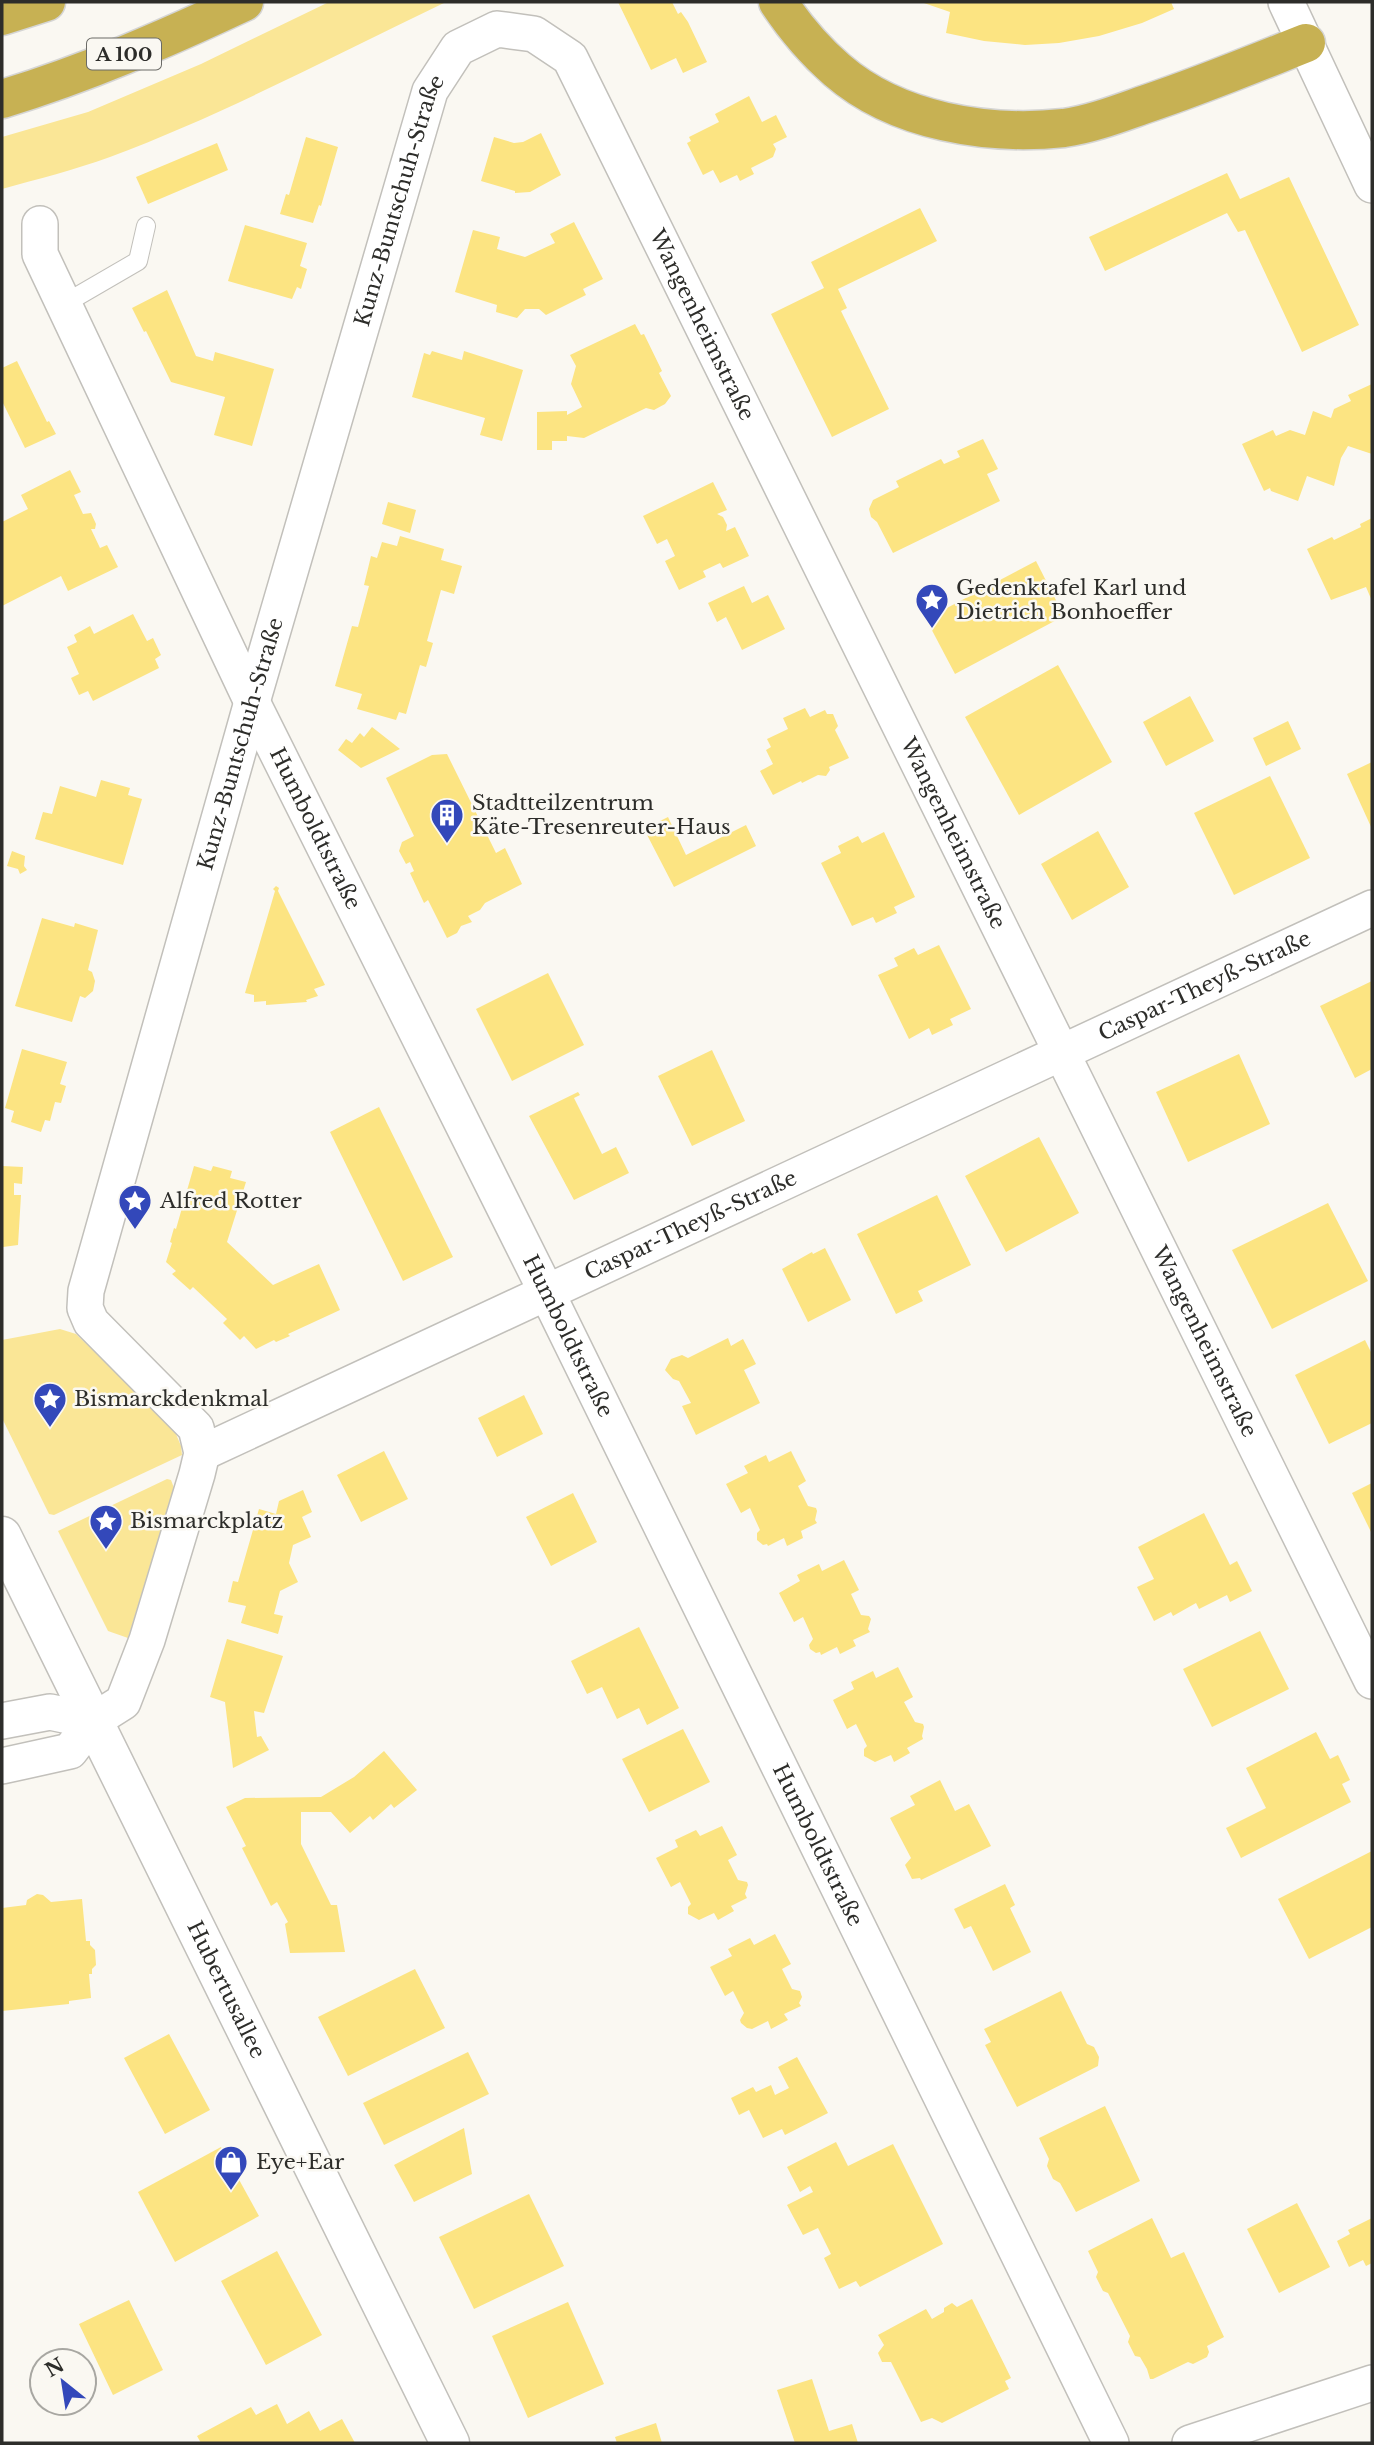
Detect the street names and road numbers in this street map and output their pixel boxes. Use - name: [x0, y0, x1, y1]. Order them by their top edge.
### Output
- road number: A 100: [87, 38, 161, 70]
- street label: Kunz-Buntschuh-Straße: [349, 70, 450, 329]
- street label: Wangenheimstraße: [643, 224, 760, 425]
- street label: Kunz-Buntschuh-Straße: [192, 615, 289, 873]
- street label: Wangenheimstraße: [895, 733, 1011, 933]
- street label: Humboldtstraße: [264, 743, 366, 914]
- street label: Caspar-Theyß-Straße: [1094, 925, 1315, 1047]
- street label: Caspar-Theyß-Straße: [580, 1165, 801, 1286]
- street label: Wangenheimstraße: [1146, 1241, 1262, 1441]
- street label: Humboldtstraße: [517, 1251, 619, 1421]
- street label: Humboldtstraße: [767, 1760, 869, 1930]
- street label: Hubertusallee: [181, 1917, 271, 2063]

